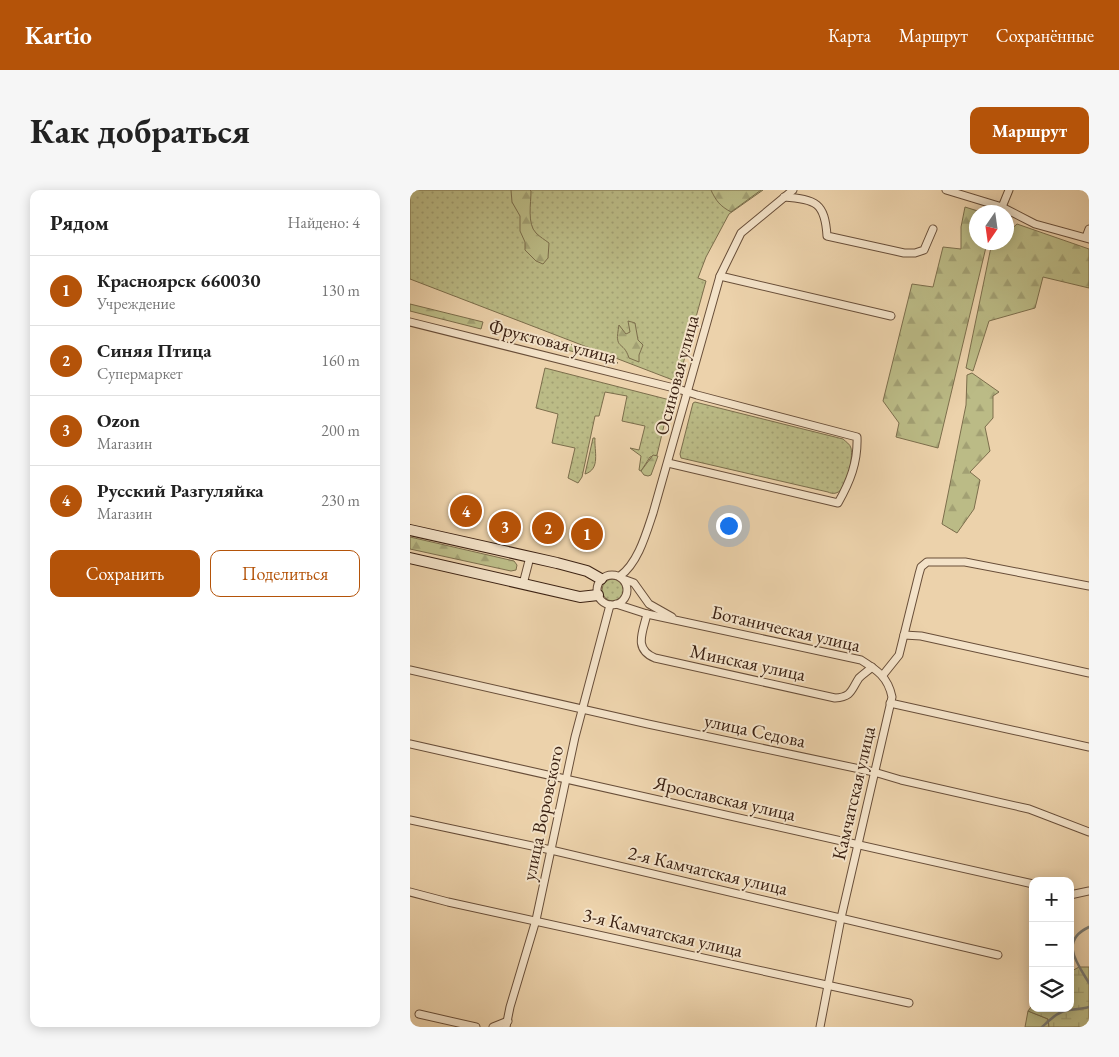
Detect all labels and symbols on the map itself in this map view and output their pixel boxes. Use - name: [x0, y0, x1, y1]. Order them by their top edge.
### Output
- north arrow: [969, 205, 1014, 250]
- street label: Осиновая улица: [648, 312, 705, 438]
- street label: Фруктовая улица: [486, 314, 620, 370]
- pin: 4: [450, 492, 482, 530]
- pin: 3: [489, 508, 521, 546]
- pin: 2: [532, 509, 564, 547]
- your location: [716, 513, 742, 539]
- pin: 1: [571, 515, 603, 553]
- street label: Ботаническая улица: [709, 599, 863, 658]
- street label: Минская улица: [688, 638, 808, 687]
- street label: улица Седова: [702, 708, 808, 753]
- street label: Камчатская улица: [826, 723, 881, 862]
- street label: улица Воровского: [516, 743, 569, 883]
- street label: Ярославская улица: [651, 770, 799, 827]
- street label: 2-я Камчатская улица: [626, 840, 791, 901]
- street label: 3-я Камчатская улица: [581, 902, 746, 963]

